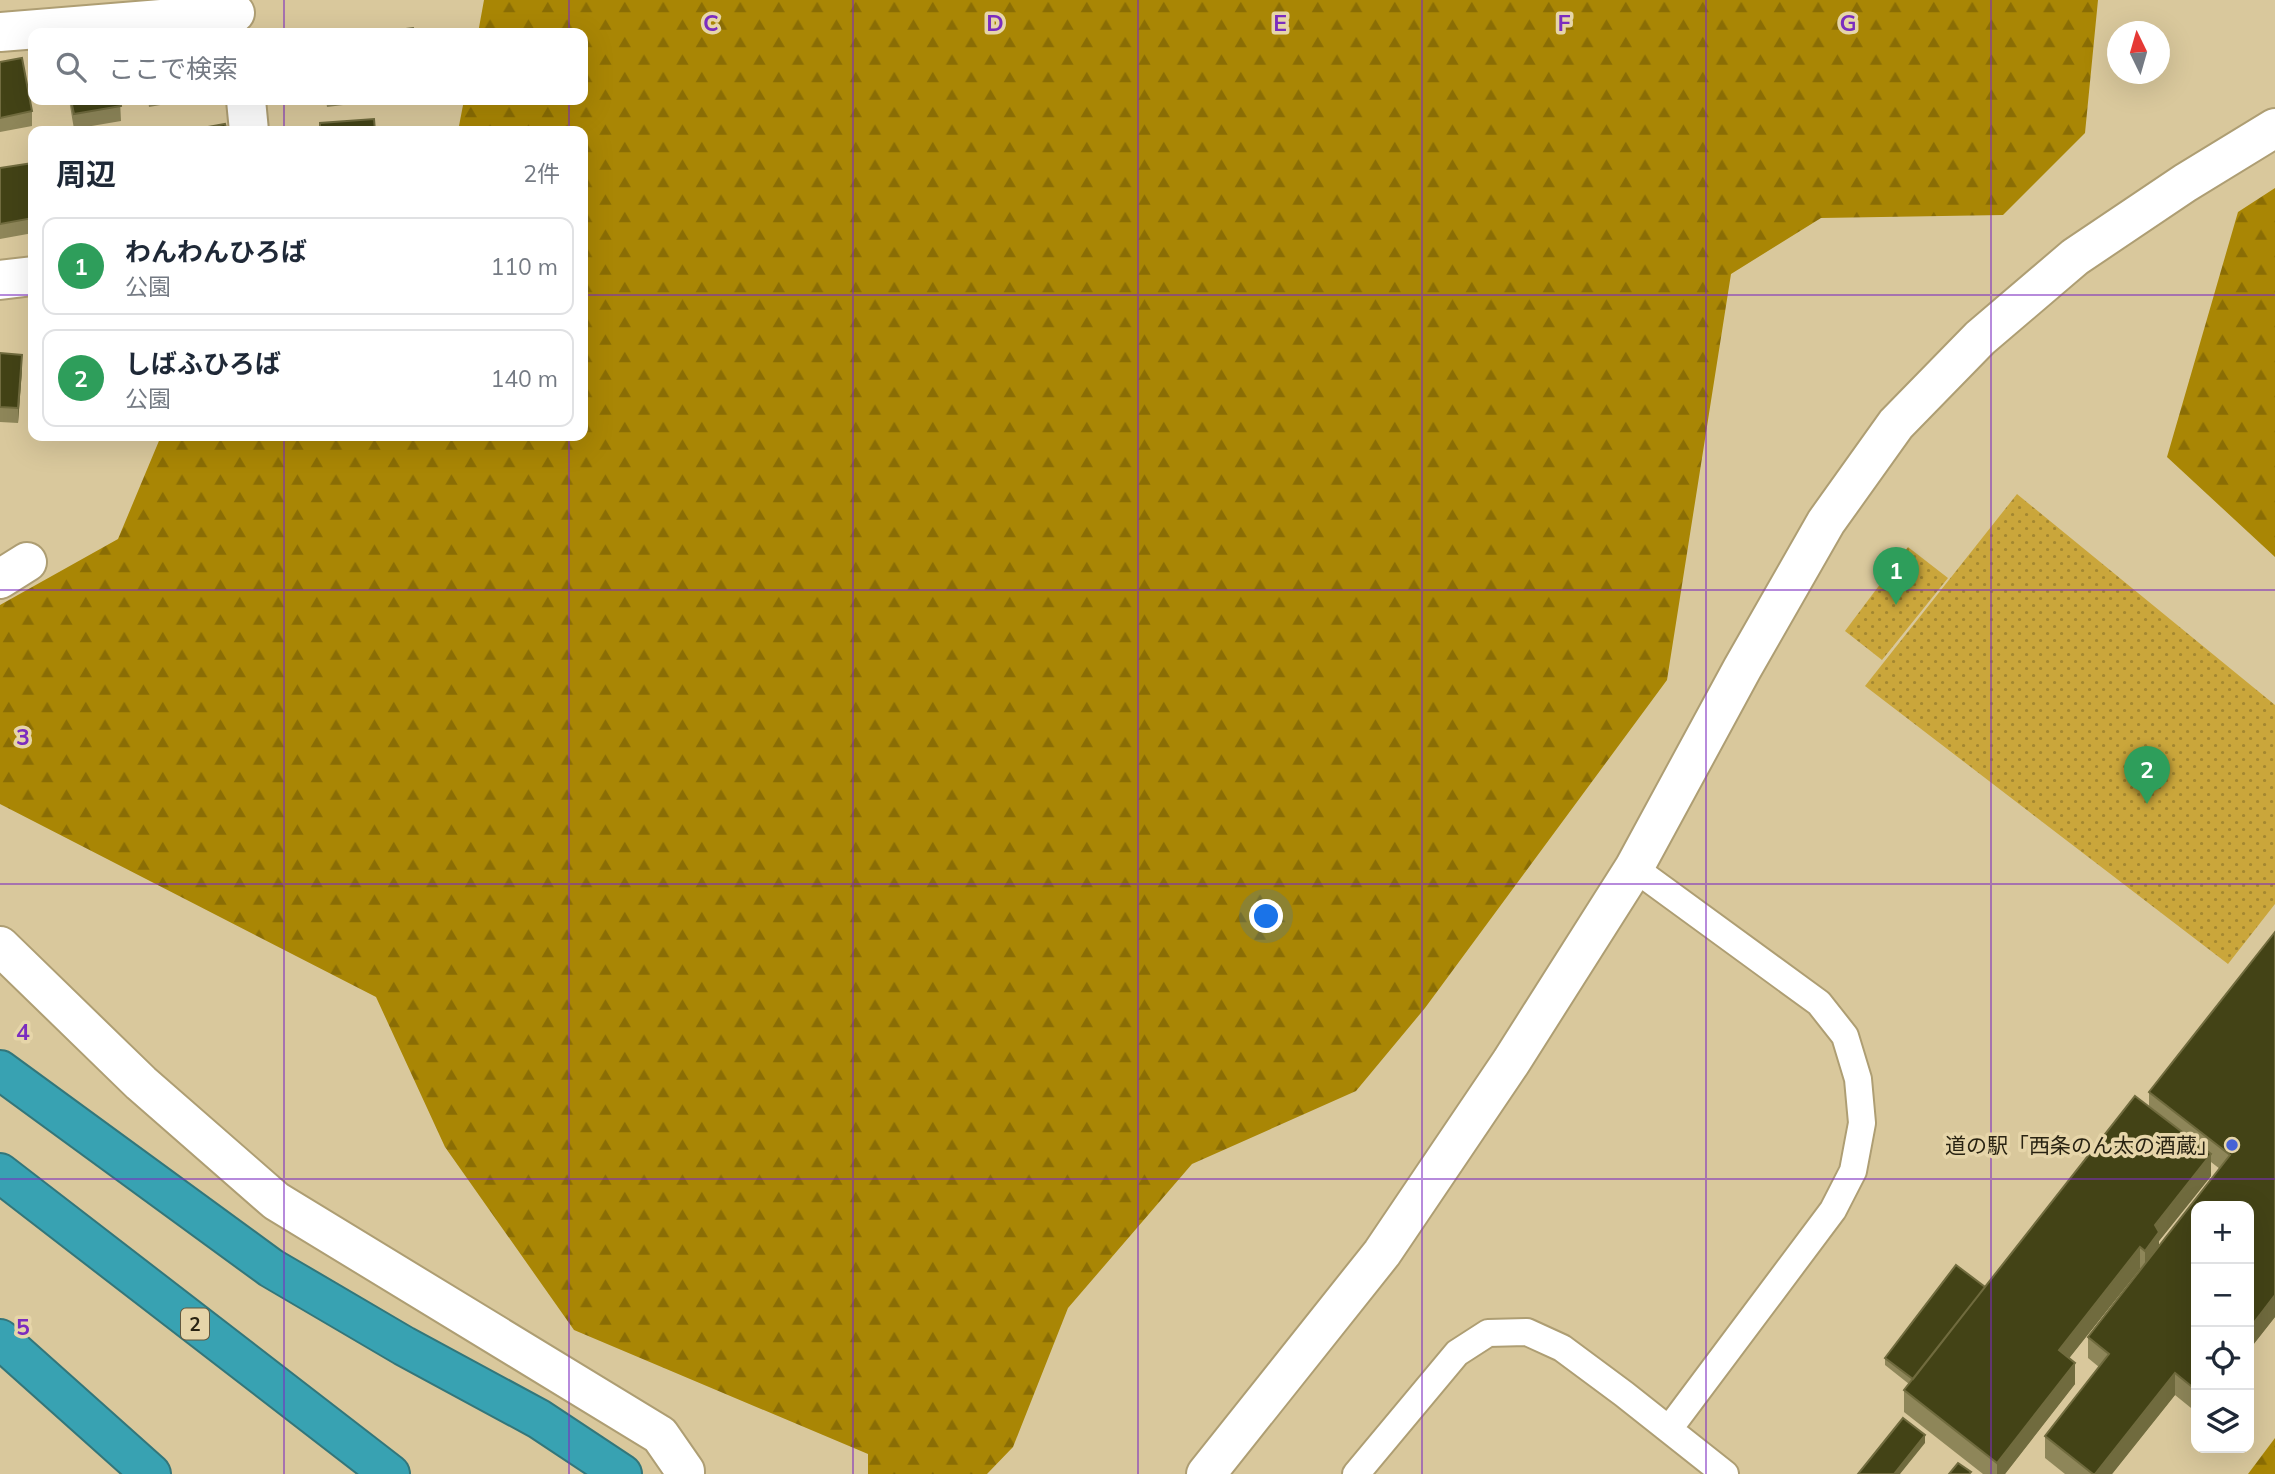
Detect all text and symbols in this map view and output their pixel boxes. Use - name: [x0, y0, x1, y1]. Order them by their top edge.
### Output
- text: C: [703, 8, 719, 37]
- text: D: [986, 8, 1004, 37]
- text: E: [1273, 8, 1287, 37]
- text: F: [1557, 8, 1571, 37]
- text: G: [1839, 8, 1857, 37]
- north arrow: [2107, 21, 2170, 84]
- search box: [28, 28, 588, 105]
- icon: search: [52, 48, 90, 86]
- text: ここで検索: [108, 52, 238, 85]
- text: 周辺: [56, 155, 116, 193]
- text: 2件: [523, 159, 560, 188]
- text: わんわんひろば: [125, 235, 307, 268]
- text: 1: [74, 252, 88, 281]
- text: 110 m: [490, 252, 558, 281]
- text: 公園: [125, 272, 171, 301]
- text: しばふひろば: [125, 347, 281, 380]
- text: 2: [74, 364, 88, 393]
- text: 140 m: [490, 364, 558, 393]
- text: 公園: [125, 384, 171, 413]
- pin: 1: [1873, 547, 1919, 605]
- text: 3: [16, 722, 30, 751]
- pin: 2: [2124, 746, 2170, 804]
- your location: [1249, 899, 1283, 933]
- text: 4: [16, 1017, 30, 1046]
- place label: 道の駅「西条のん太の酒蔵」: [1945, 1132, 2218, 1158]
- marker: 道の駅「西条のん太の酒蔵」: [2224, 1137, 2240, 1153]
- map controls: [2191, 1201, 2254, 1453]
- button: +: [2191, 1201, 2254, 1264]
- button: −: [2191, 1264, 2254, 1327]
- road number: 2: [181, 1308, 209, 1340]
- text: 5: [16, 1312, 30, 1341]
- button: locate: [2191, 1327, 2254, 1390]
- button: layers: [2191, 1390, 2254, 1453]

